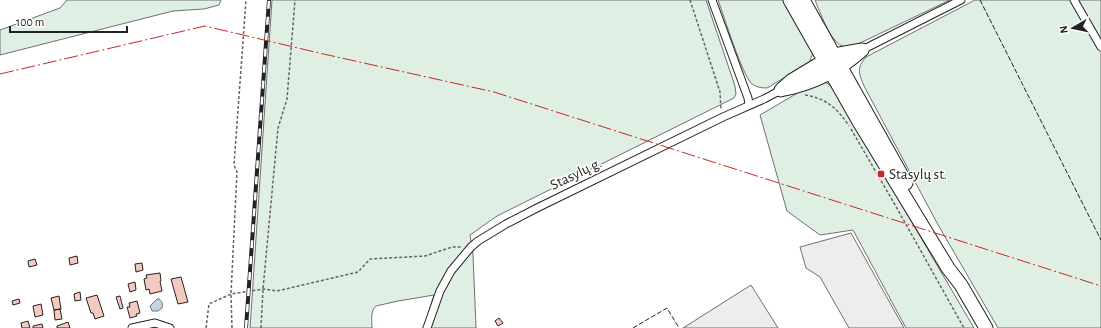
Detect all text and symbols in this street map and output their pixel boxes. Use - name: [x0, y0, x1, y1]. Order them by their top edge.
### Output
- scale bar: [10, 8, 127, 34]
- north arrow: [1053, 8, 1093, 48]
- text: 100 m: [16, 16, 44, 28]
- text: N: [1058, 25, 1070, 34]
- street label: Stasylų g.: [548, 155, 604, 193]
- place label: Stasylų st.: [889, 167, 947, 182]
- marker: Stasylų st.: [876, 169, 886, 179]

